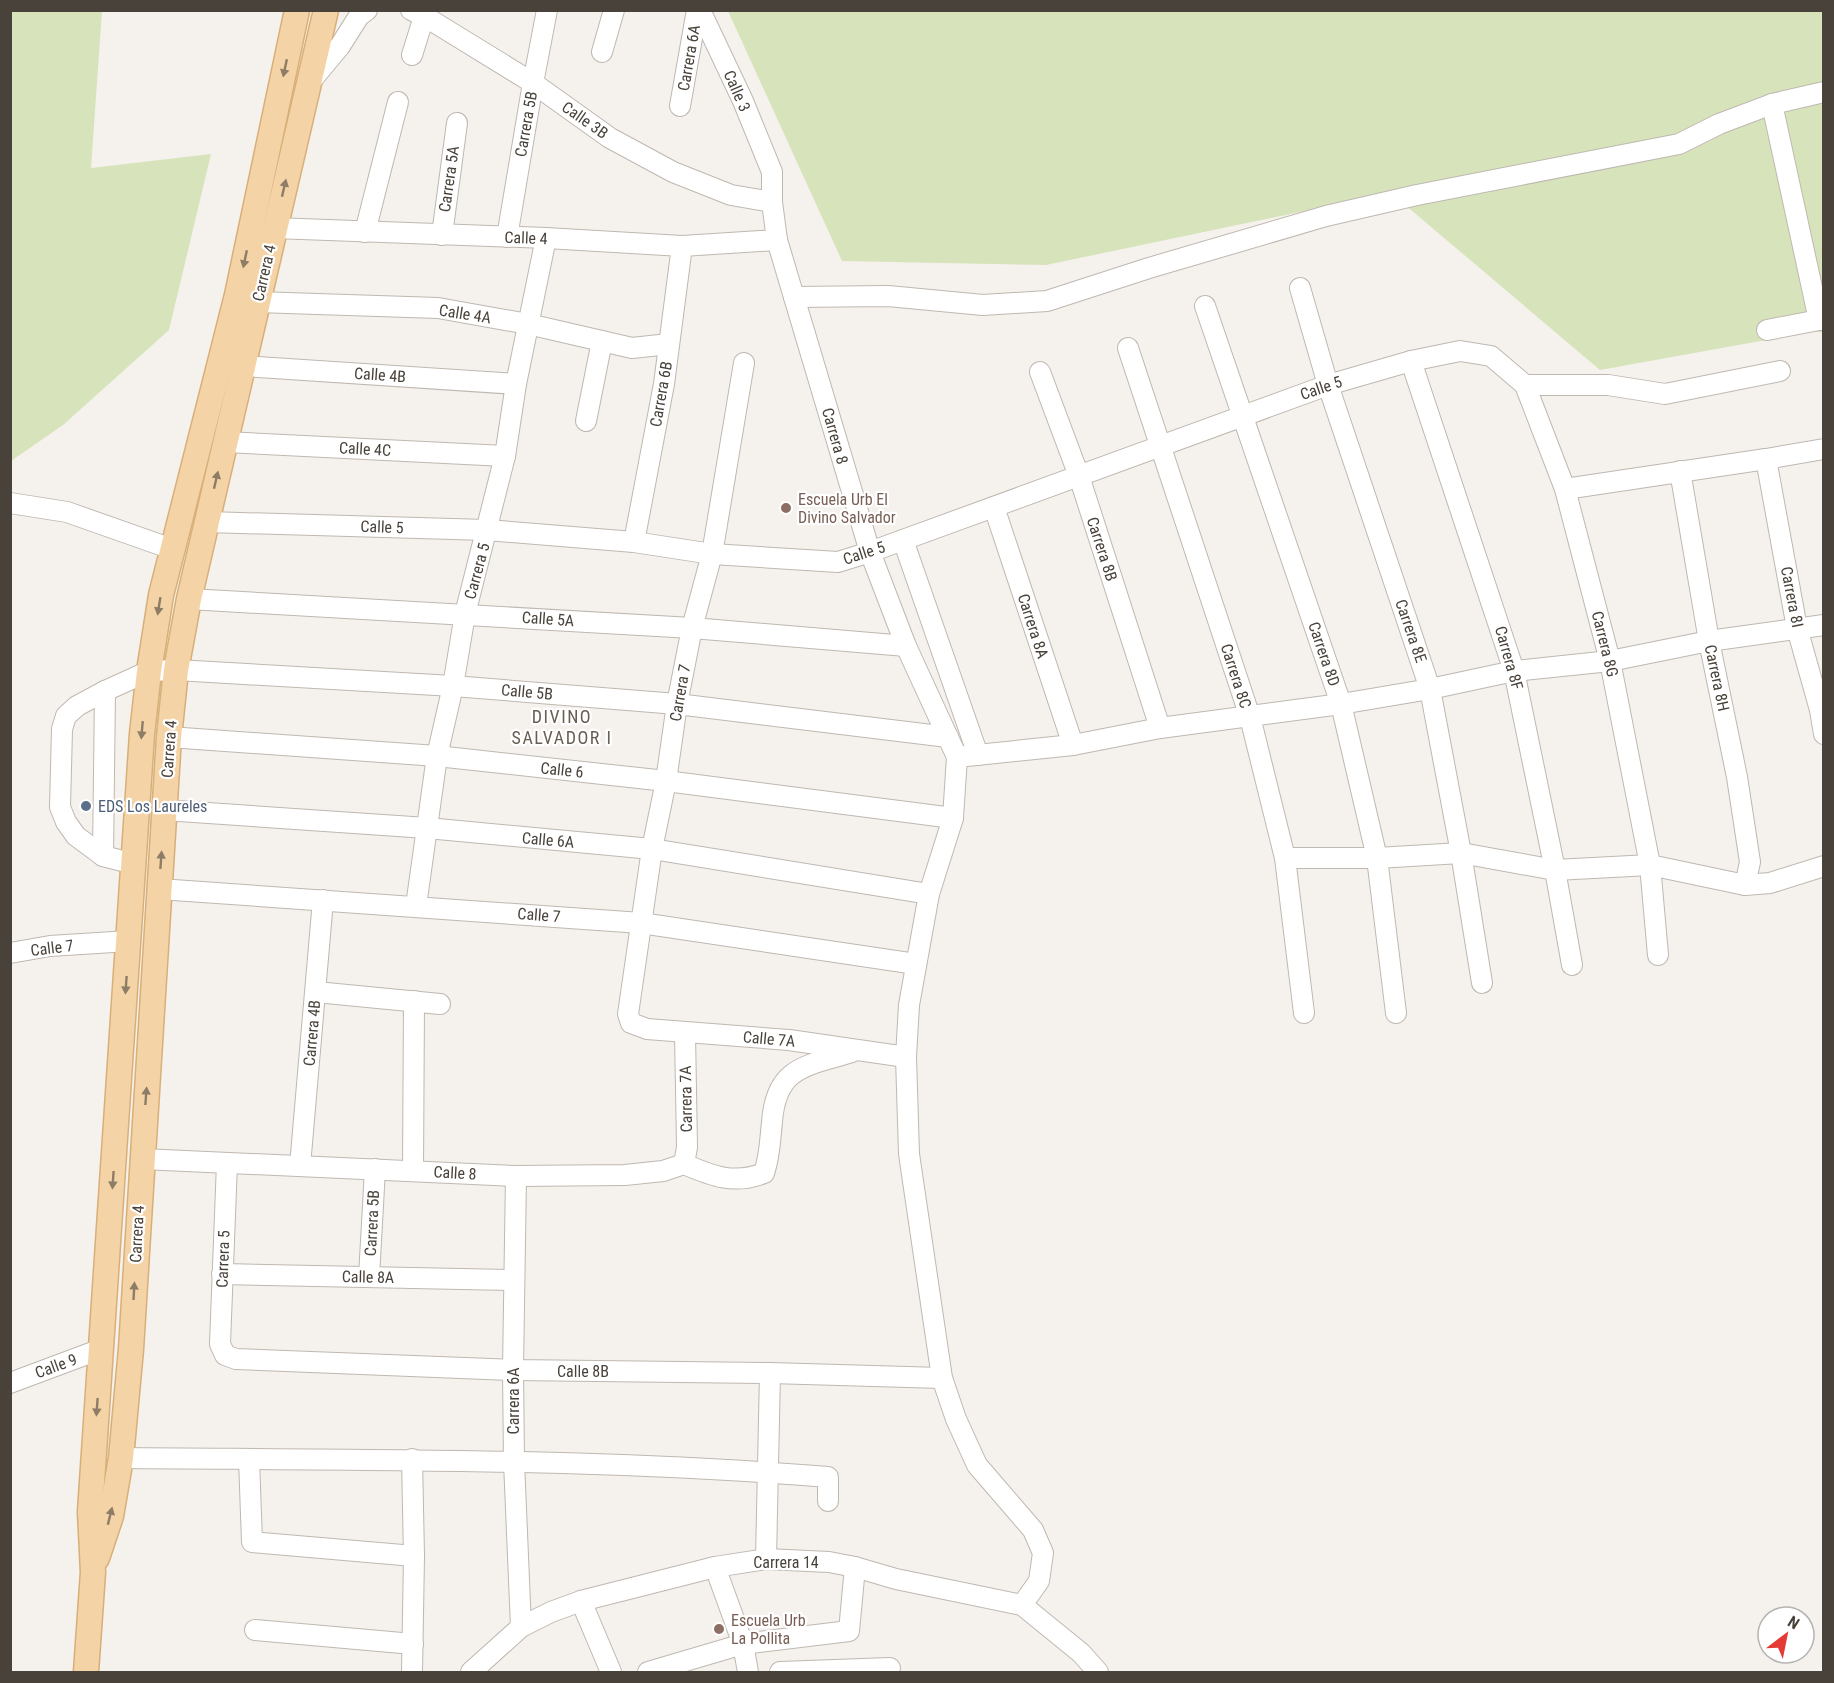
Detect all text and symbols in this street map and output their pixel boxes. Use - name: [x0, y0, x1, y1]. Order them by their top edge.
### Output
- street label: Carrera 6A: [674, 23, 704, 93]
- one-way arrow: [280, 58, 289, 77]
- street label: Calle 3: [720, 67, 754, 115]
- street label: Carrera 5B: [511, 90, 541, 158]
- street label: Calle 3B: [558, 97, 612, 143]
- street label: Carrera 5A: [435, 145, 463, 213]
- one-way arrow: [279, 179, 289, 197]
- street label: Calle 4: [504, 228, 548, 248]
- street label: Carrera 4: [248, 243, 280, 303]
- one-way arrow: [240, 249, 249, 268]
- street label: Calle 4A: [438, 301, 492, 327]
- street label: Carrera 6B: [646, 360, 676, 428]
- street label: Calle 4B: [353, 364, 407, 386]
- street label: Calle 5: [1298, 372, 1345, 404]
- street label: Carrera 8: [818, 406, 852, 466]
- street label: Calle 4C: [338, 438, 392, 460]
- one-way arrow: [212, 471, 222, 490]
- place label: Escuela Urb El Divino Salvador: [798, 490, 896, 527]
- marker: Escuela Urb El Divino Salvador: [779, 501, 793, 515]
- street label: Carrera 8B: [1083, 515, 1121, 583]
- street label: Calle 5: [360, 517, 404, 537]
- street label: Calle 5: [841, 537, 888, 569]
- street label: Carrera 5: [460, 541, 494, 601]
- street label: Carrera 8I: [1777, 565, 1807, 629]
- street label: Carrera 8A: [1014, 591, 1052, 661]
- one-way arrow: [154, 597, 163, 616]
- street label: Carrera 8E: [1391, 597, 1431, 665]
- street label: Calle 5A: [521, 608, 575, 630]
- street label: Carrera 8G: [1588, 609, 1622, 679]
- street label: Carrera 8D: [1304, 619, 1344, 689]
- street label: Carrera 8F: [1491, 624, 1527, 692]
- street label: Carrera 8C: [1217, 641, 1255, 711]
- street label: Carrera 8H: [1701, 643, 1733, 713]
- street label: Carrera 7: [666, 663, 694, 723]
- street label: Calle 5B: [500, 680, 554, 704]
- district label: DIVINO SALVADOR I: [512, 706, 612, 748]
- street label: Carrera 4: [158, 719, 180, 778]
- one-way arrow: [137, 720, 147, 739]
- street label: Calle 6: [540, 758, 585, 782]
- place label: EDS Los Laureles: [98, 797, 207, 816]
- marker: EDS Los Laureles: [79, 799, 93, 813]
- street label: Calle 6A: [521, 828, 575, 852]
- one-way arrow: [156, 850, 166, 869]
- street label: Calle 7: [517, 904, 561, 926]
- street label: Calle 7: [29, 936, 75, 960]
- one-way arrow: [121, 976, 130, 995]
- street label: Carrera 4B: [300, 999, 324, 1067]
- street label: Calle 7A: [742, 1027, 796, 1051]
- street label: Carrera 7A: [676, 1065, 696, 1133]
- one-way arrow: [141, 1087, 150, 1106]
- street label: Calle 8: [433, 1162, 477, 1184]
- one-way arrow: [108, 1170, 117, 1189]
- street label: Carrera 5B: [361, 1189, 383, 1257]
- street label: Carrera 4: [126, 1205, 148, 1263]
- street label: Carrera 5: [212, 1230, 234, 1288]
- street label: Calle 8A: [342, 1267, 394, 1287]
- one-way arrow: [129, 1281, 139, 1300]
- street label: Calle 9: [32, 1350, 80, 1382]
- street label: Calle 8B: [557, 1362, 609, 1381]
- street label: Carrera 6A: [504, 1368, 523, 1434]
- one-way arrow: [92, 1398, 102, 1417]
- one-way arrow: [106, 1507, 116, 1525]
- street label: Carrera 14: [753, 1553, 819, 1572]
- north arrow: [1756, 1605, 1816, 1665]
- place label: Escuela Urb La Pollita: [731, 1611, 806, 1648]
- text: N: [1784, 1612, 1803, 1633]
- marker: Escuela Urb La Pollita: [712, 1622, 726, 1636]

